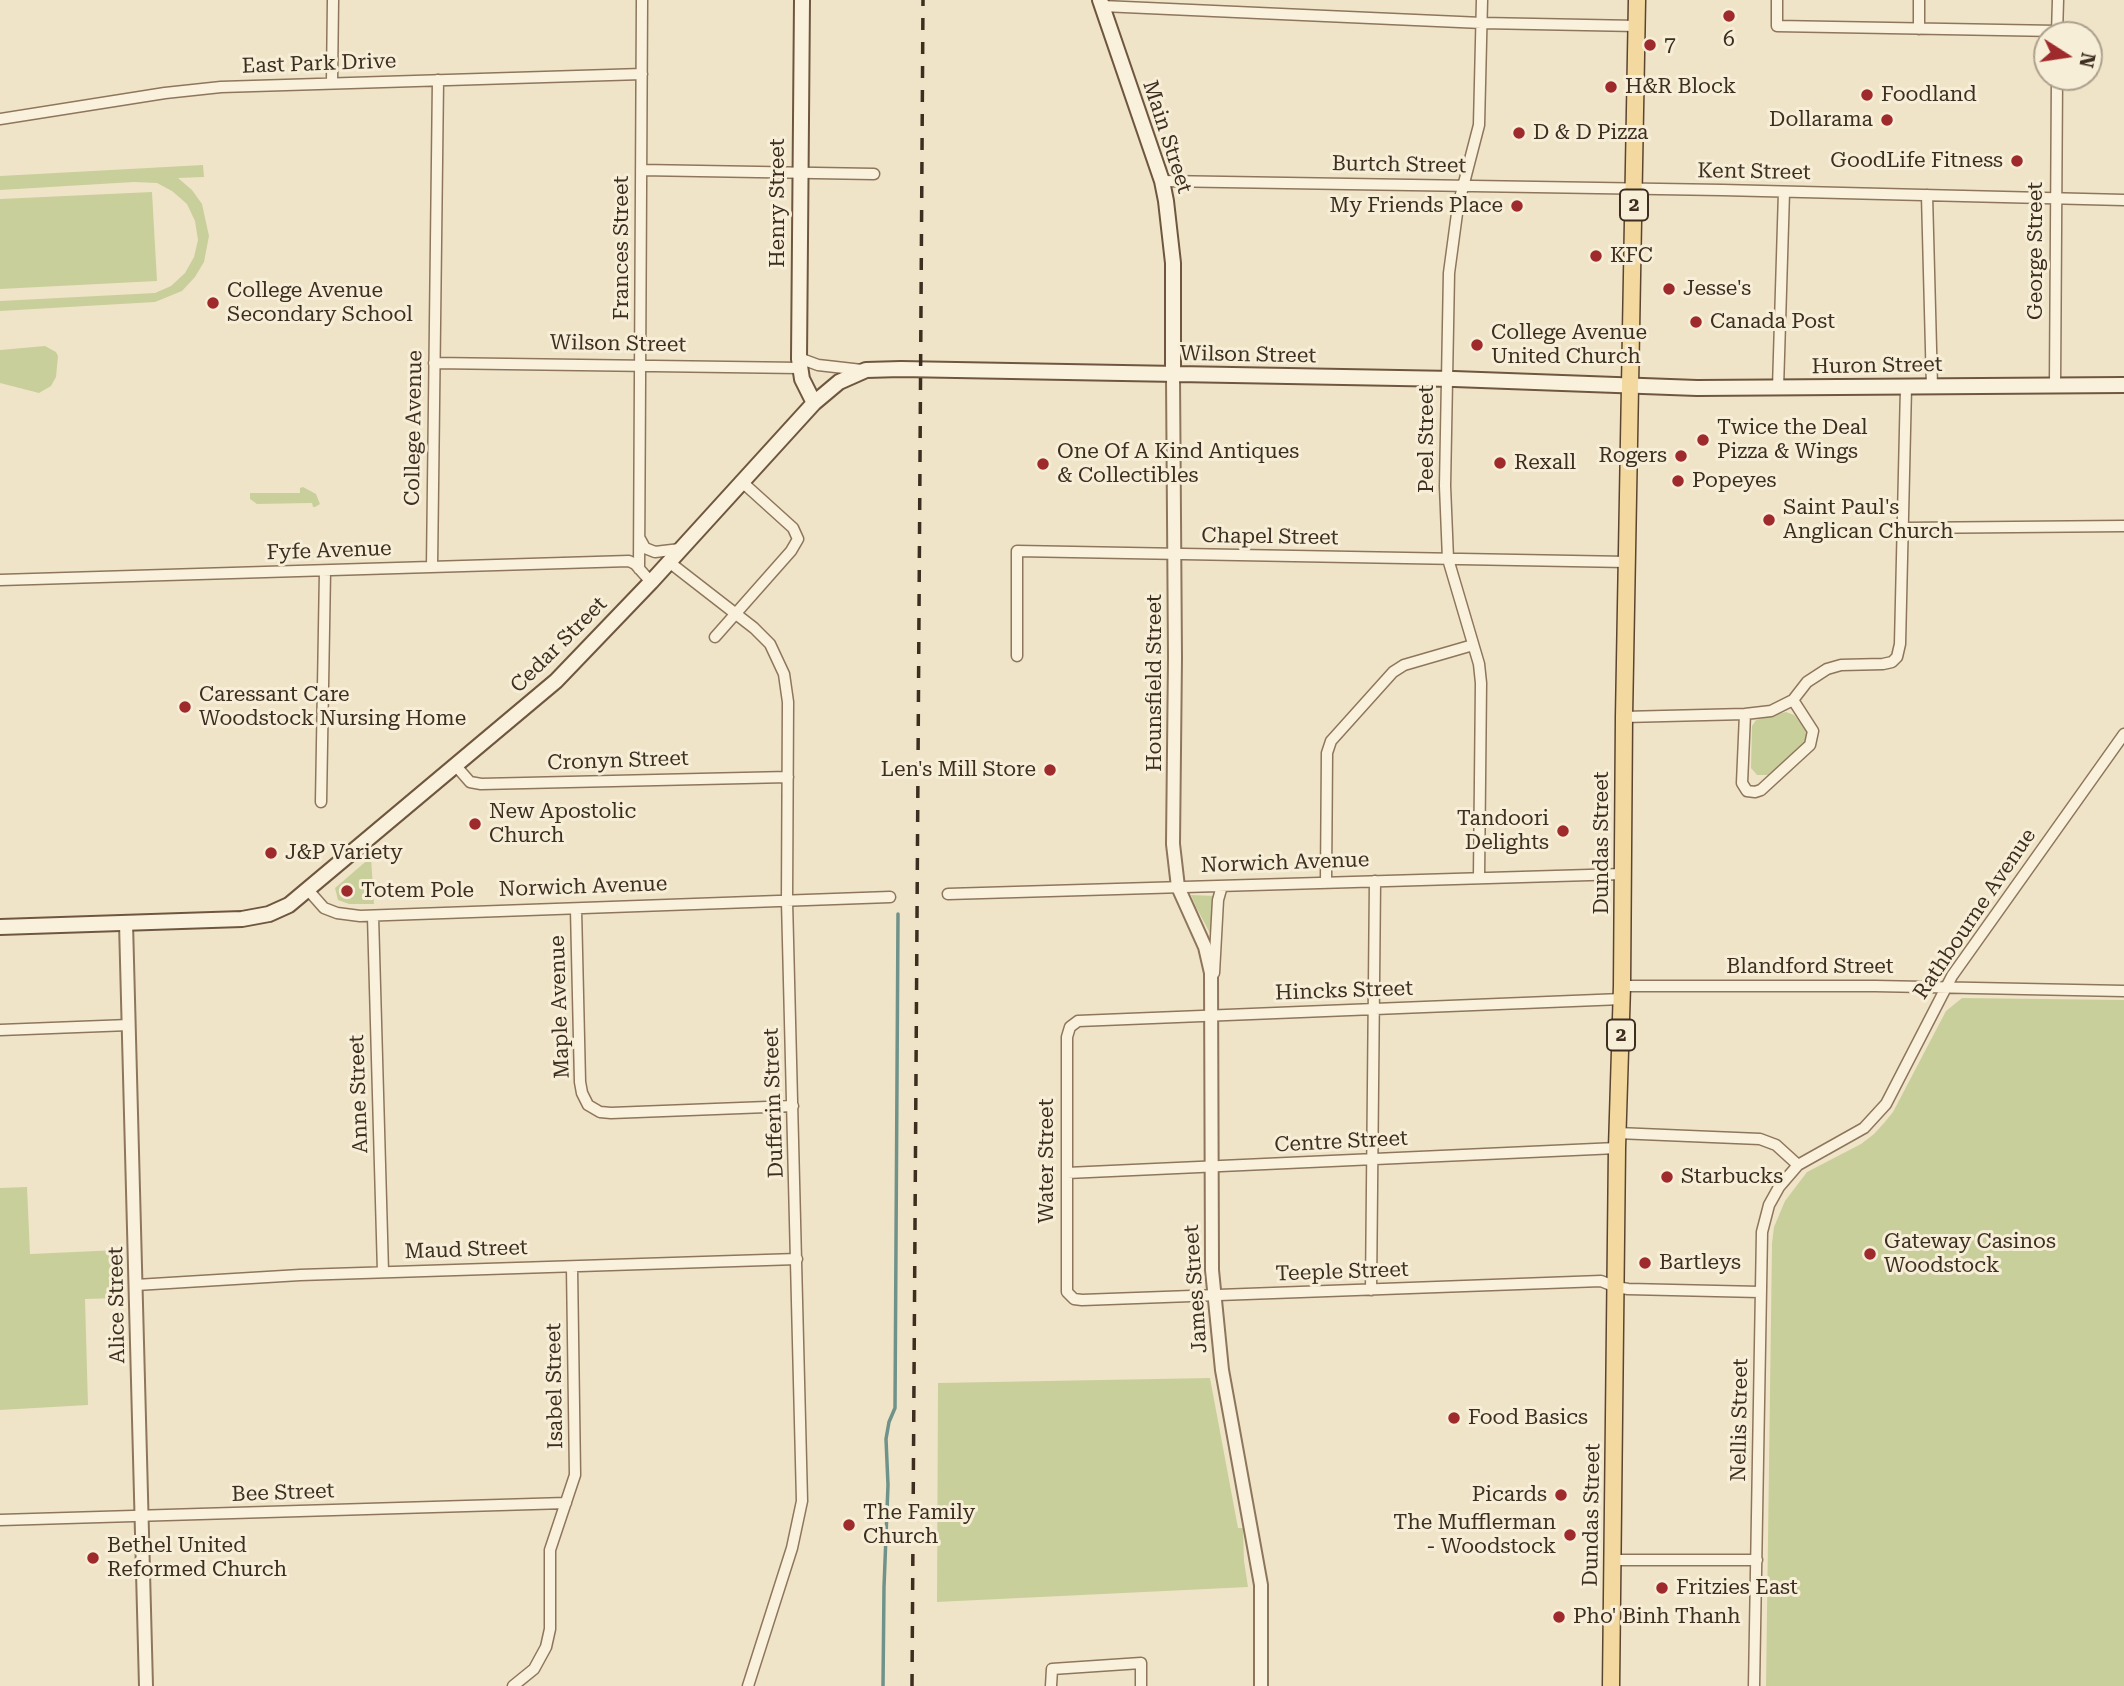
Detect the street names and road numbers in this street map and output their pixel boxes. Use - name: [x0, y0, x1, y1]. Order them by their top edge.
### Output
- street label: East Park Drive: [241, 49, 397, 79]
- street label: Main Street: [1137, 77, 1197, 197]
- street label: Henry Street: [765, 138, 791, 268]
- street label: Burtch Street: [1332, 151, 1466, 179]
- street label: Kent Street: [1697, 158, 1811, 186]
- street label: Frances Street: [609, 176, 635, 320]
- street label: George Street: [2023, 182, 2049, 320]
- road number: 2: [1620, 190, 1648, 220]
- street label: Wilson Street: [550, 330, 686, 358]
- street label: Wilson Street: [1180, 341, 1316, 369]
- street label: College Avenue: [400, 350, 428, 506]
- street label: Huron Street: [1811, 352, 1943, 380]
- street label: Peel Street: [1414, 385, 1440, 493]
- street label: Chapel Street: [1201, 523, 1339, 551]
- street label: Fyfe Avenue: [266, 536, 392, 566]
- street label: Cedar Street: [506, 592, 612, 698]
- street label: Hounsfield Street: [1142, 594, 1168, 772]
- street label: Cronyn Street: [547, 746, 689, 776]
- street label: Dundas Street: [1589, 771, 1615, 915]
- street label: Rathbourne Avenue: [1908, 824, 2042, 1004]
- street label: Norwich Avenue: [1200, 847, 1370, 879]
- street label: Norwich Avenue: [498, 871, 668, 903]
- street label: Maple Avenue: [545, 935, 575, 1079]
- street label: Blandford Street: [1726, 954, 1894, 980]
- street label: Hincks Street: [1275, 976, 1413, 1006]
- road number: 2: [1607, 1020, 1635, 1050]
- street label: Dufferin Street: [759, 1027, 789, 1179]
- street label: Anne Street: [344, 1034, 374, 1154]
- street label: Water Street: [1034, 1099, 1060, 1223]
- street label: Centre Street: [1274, 1126, 1408, 1158]
- street label: James Street: [1179, 1224, 1213, 1354]
- street label: Maud Street: [404, 1235, 528, 1265]
- street label: Alice Street: [103, 1246, 131, 1364]
- street label: Teeple Street: [1275, 1257, 1409, 1287]
- street label: Isabel Street: [541, 1323, 569, 1449]
- street label: Nellis Street: [1726, 1358, 1754, 1482]
- street label: Dundas Street: [1578, 1443, 1606, 1587]
- street label: Bee Street: [231, 1479, 335, 1507]

